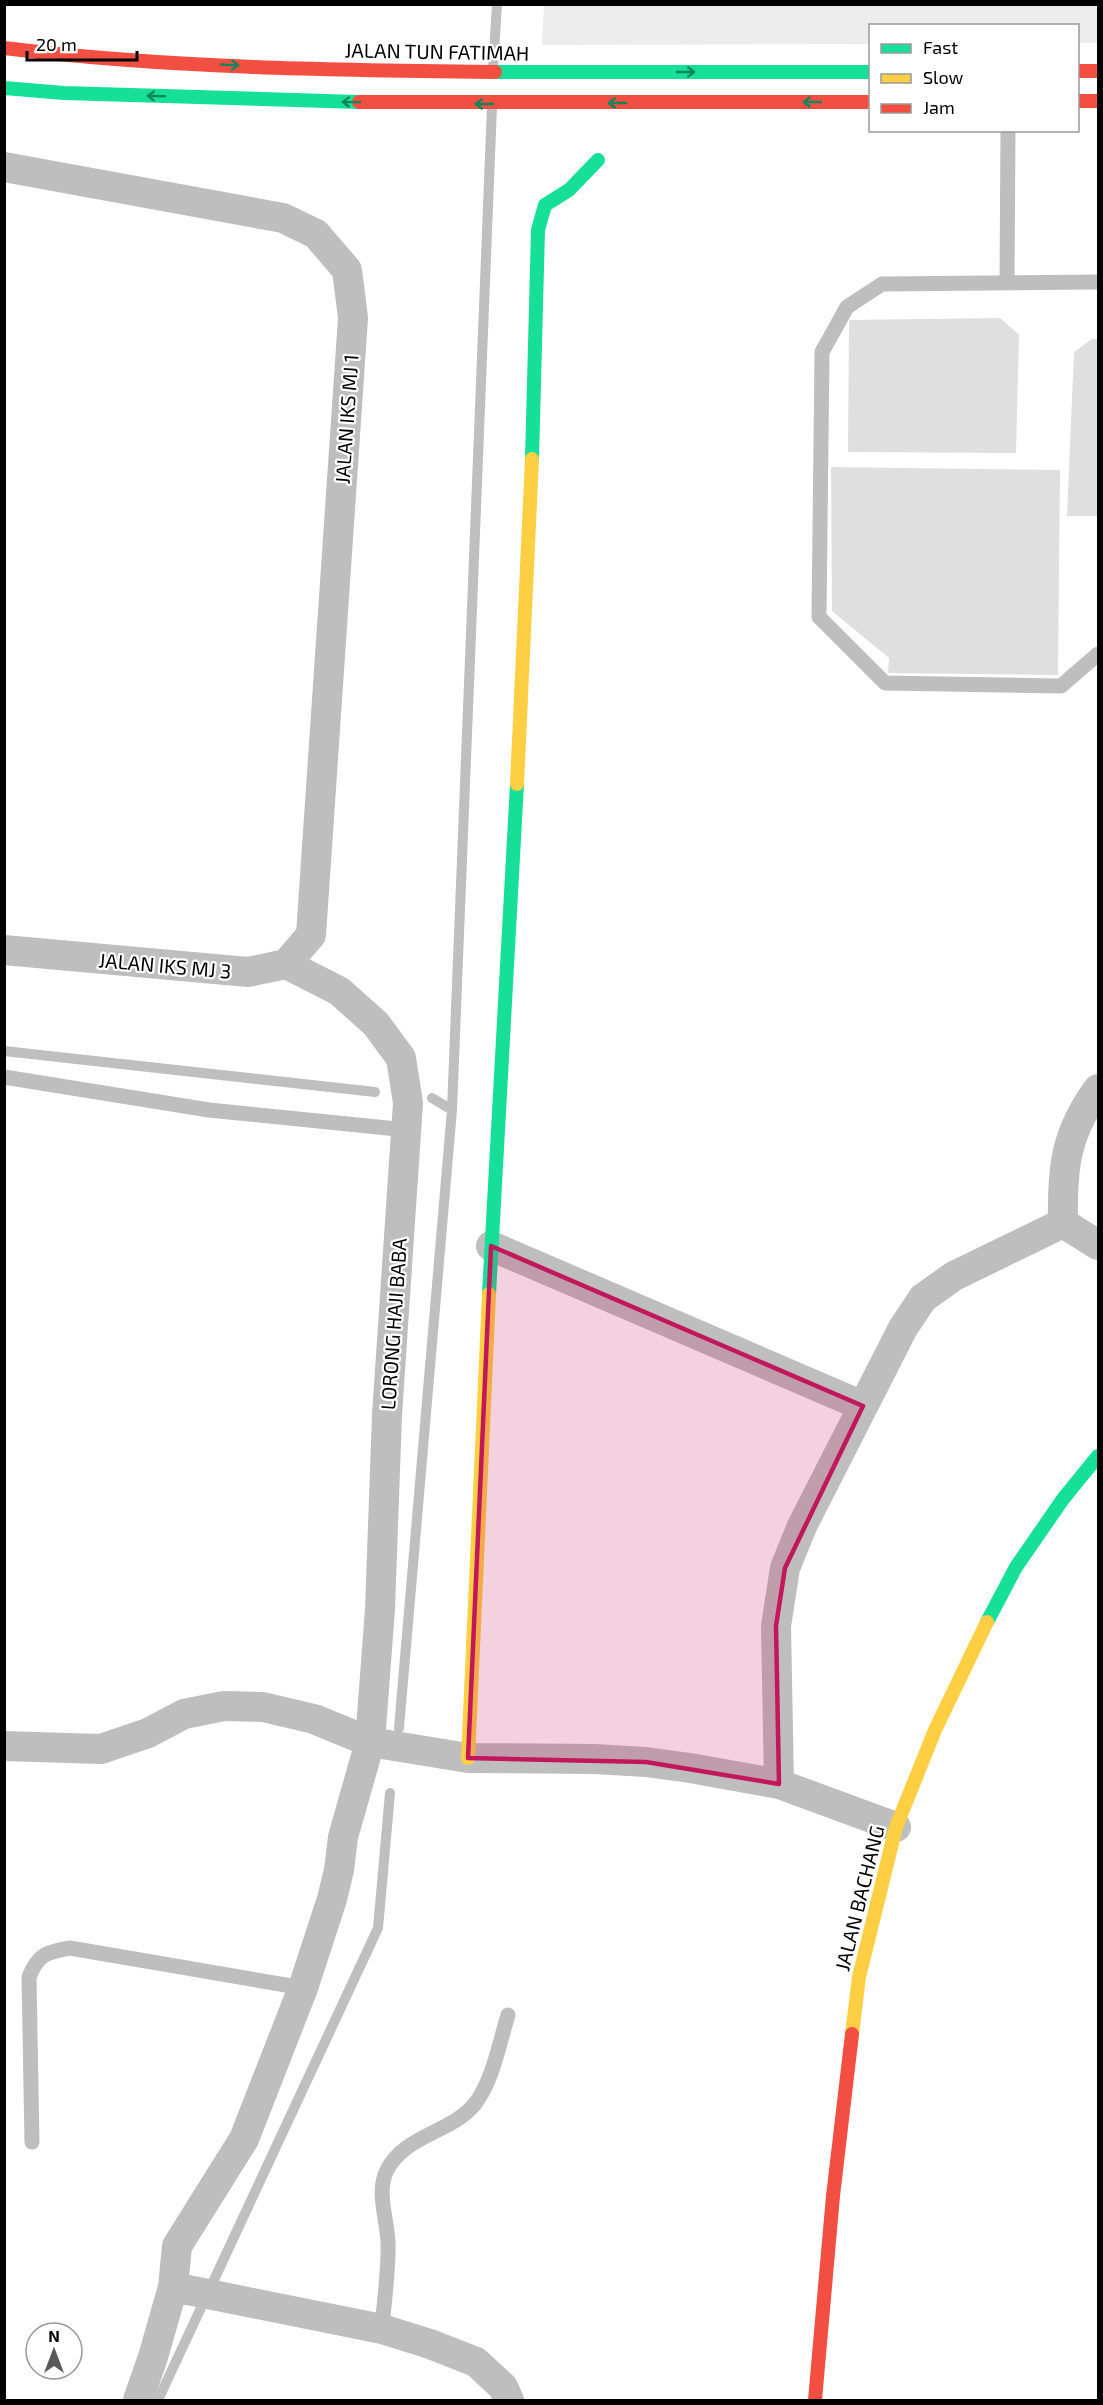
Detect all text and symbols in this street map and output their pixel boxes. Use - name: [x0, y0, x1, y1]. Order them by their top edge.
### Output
- scale bar: [27, 24, 136, 62]
- legend: [869, 24, 1079, 132]
- text: 20 m: [36, 33, 77, 55]
- text: Fast: [923, 36, 958, 58]
- street label: JALAN TUN FATIMAH: [344, 37, 530, 65]
- one-way arrow: [220, 60, 240, 71]
- one-way arrow: [676, 66, 696, 78]
- text: Slow: [923, 66, 964, 88]
- one-way arrow: [146, 91, 166, 102]
- one-way arrow: [341, 96, 361, 108]
- one-way arrow: [803, 96, 823, 108]
- text: Jam: [923, 96, 955, 118]
- one-way arrow: [475, 98, 495, 110]
- one-way arrow: [608, 98, 628, 109]
- street label: JALAN IKS MJ 1: [329, 353, 363, 485]
- street label: JALAN IKS MJ 3: [98, 947, 232, 983]
- street label: LORONG HAJI BABA: [375, 1237, 411, 1411]
- street label: JALAN BACHANG: [829, 1823, 889, 1973]
- north arrow: [24, 2321, 84, 2381]
- text: N: [48, 2326, 60, 2345]

